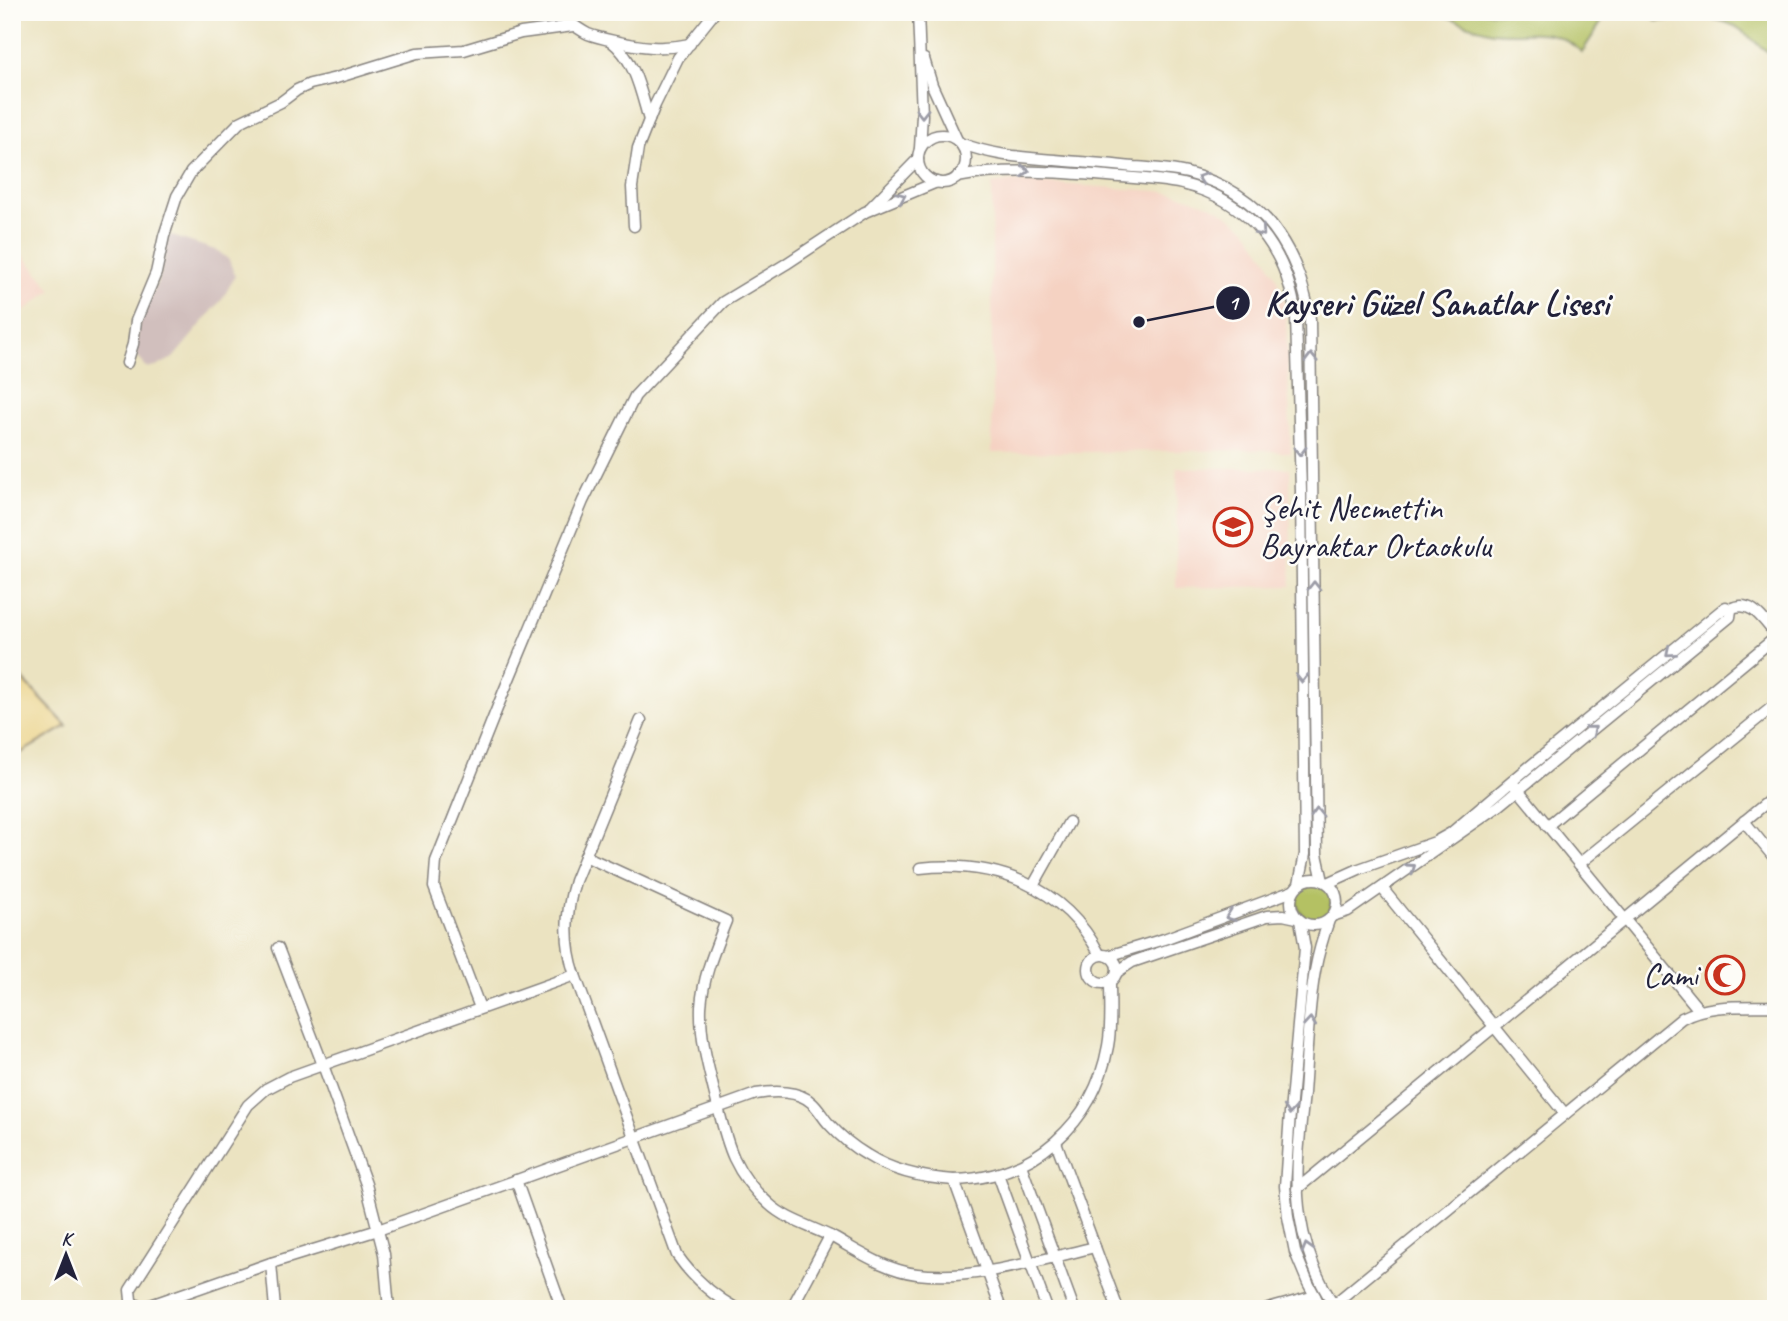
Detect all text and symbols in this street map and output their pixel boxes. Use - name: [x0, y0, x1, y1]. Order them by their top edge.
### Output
- one-way arrow: [914, 108, 930, 118]
- one-way arrow: [1020, 163, 1031, 178]
- one-way arrow: [1196, 172, 1208, 186]
- one-way arrow: [894, 191, 907, 205]
- one-way arrow: [1253, 224, 1265, 237]
- callout: Kayseri Güzel Sanatlar Lisesi: [1215, 275, 1623, 331]
- text: Kayseri Güzel Sanatlar Lisesi: [1265, 281, 1613, 326]
- text: 1: [1228, 290, 1240, 316]
- one-way arrow: [1303, 352, 1318, 363]
- one-way arrow: [1292, 446, 1308, 456]
- place label: Şehit Necmettin Bayraktar Ortaokulu: [1260, 487, 1493, 567]
- school or university icon: Şehit Necmettin Bayraktar Ortaokulu: [1212, 506, 1254, 548]
- one-way arrow: [1306, 580, 1321, 591]
- one-way arrow: [1666, 644, 1678, 657]
- one-way arrow: [1295, 673, 1310, 684]
- one-way arrow: [1583, 726, 1596, 738]
- one-way arrow: [1309, 807, 1324, 818]
- one-way arrow: [1403, 864, 1416, 876]
- one-way arrow: [1224, 908, 1236, 922]
- place label: Cami: [1643, 954, 1702, 996]
- mosque icon: Cami: [1704, 954, 1746, 996]
- one-way arrow: [1302, 1016, 1317, 1027]
- one-way arrow: [1283, 1105, 1298, 1116]
- north arrow: [32, 1220, 102, 1290]
- text: K: [61, 1227, 75, 1251]
- one-way arrow: [1301, 1242, 1316, 1254]

